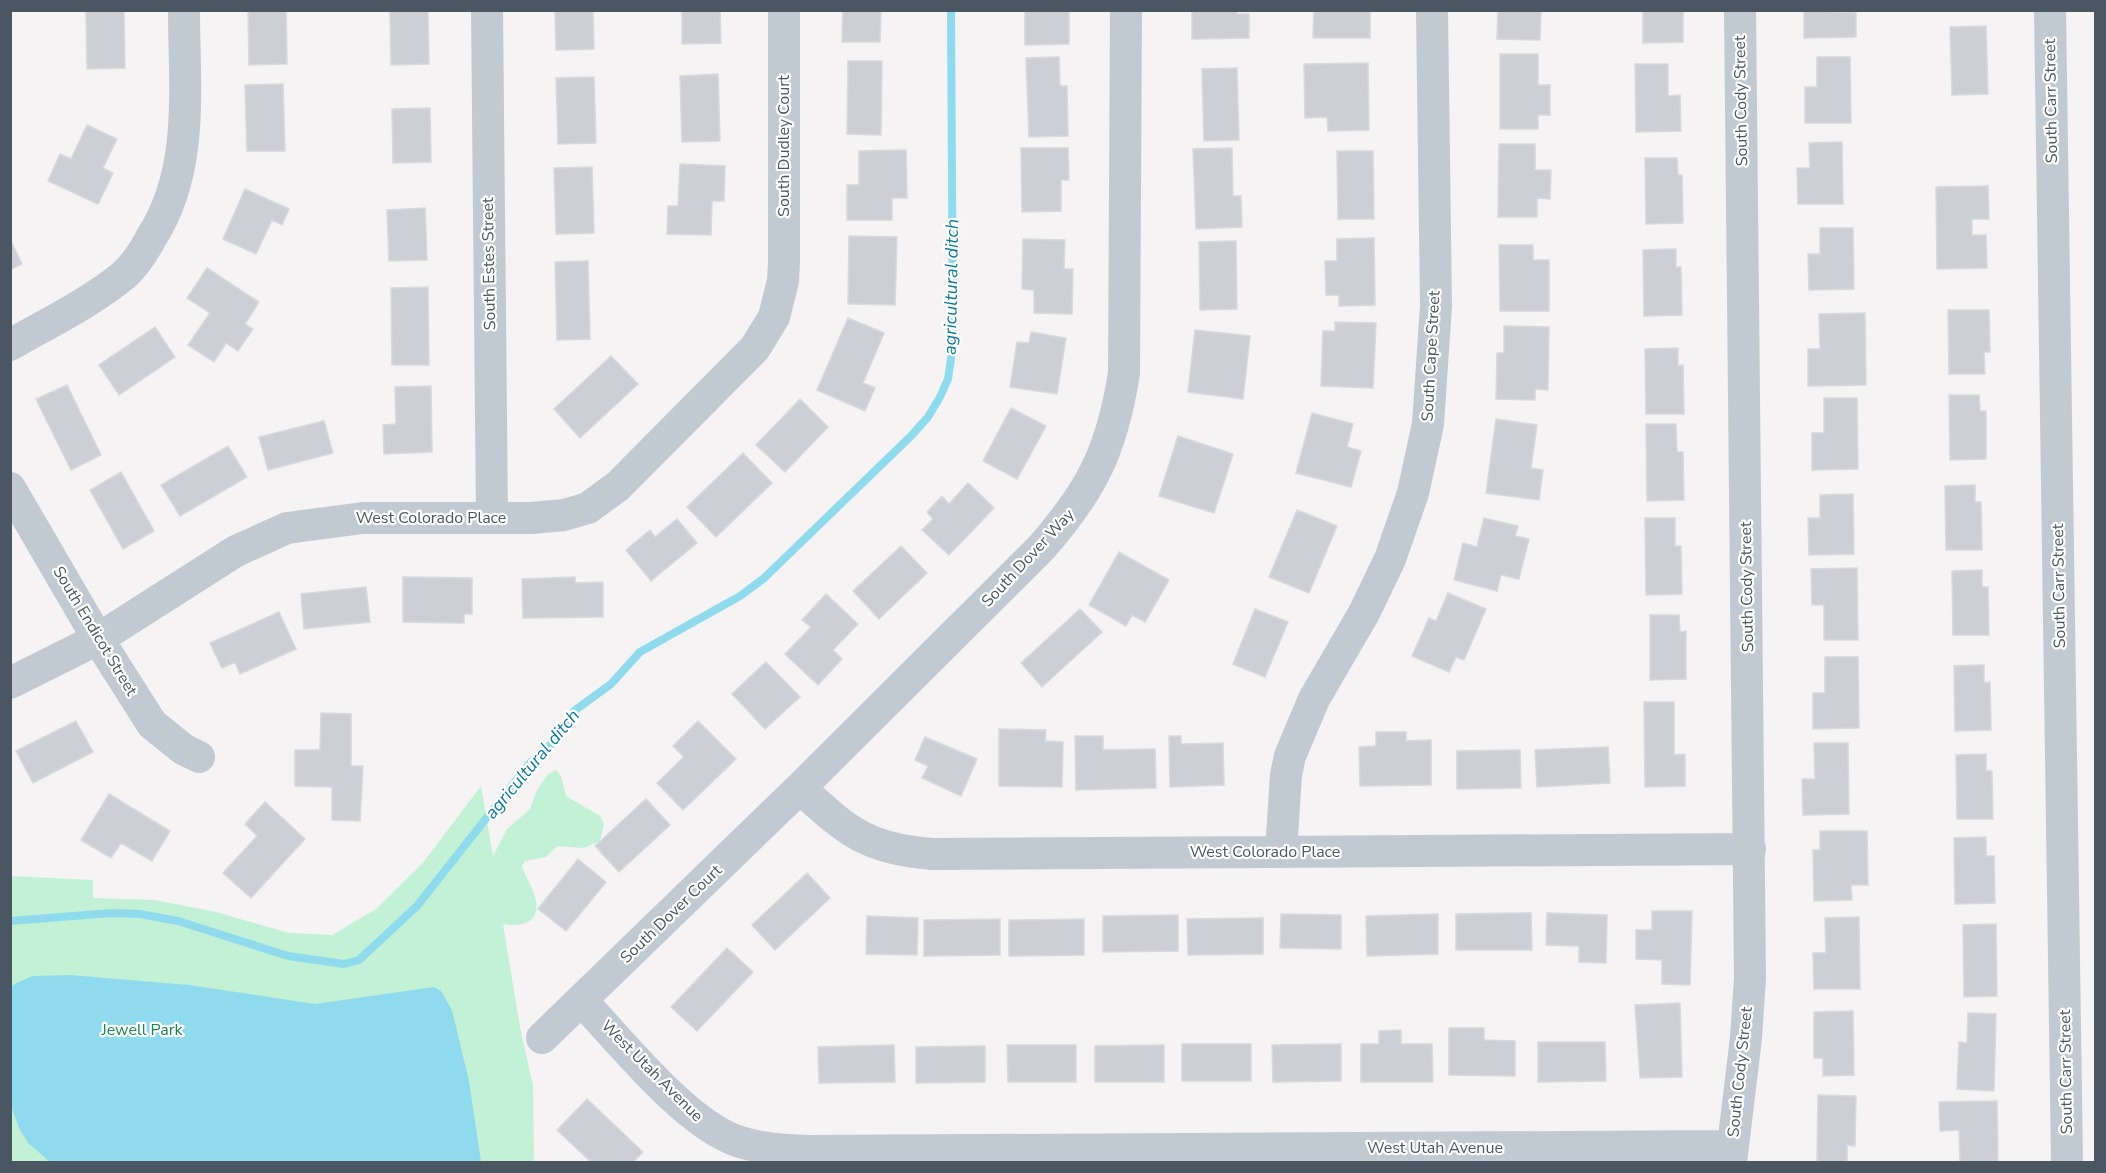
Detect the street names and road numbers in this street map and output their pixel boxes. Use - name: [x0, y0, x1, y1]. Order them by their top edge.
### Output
- street label: South Cody Street: [1729, 35, 1753, 167]
- street label: South Carr Street: [2039, 38, 2063, 164]
- street label: South Dudley Court: [773, 75, 795, 217]
- street label: South Estes Street: [477, 197, 501, 331]
- street label: South Cape Street: [1417, 290, 1445, 422]
- street label: South Dover Way: [977, 504, 1080, 612]
- street label: West Colorado Place: [356, 507, 506, 529]
- street label: South Cody Street: [1735, 521, 1759, 653]
- street label: South Carr Street: [2047, 523, 2071, 649]
- street label: South Endicot Street: [48, 562, 143, 700]
- street label: West Colorado Place: [1190, 841, 1340, 863]
- street label: South Dover Court: [615, 859, 727, 968]
- street label: South Cody Street: [1722, 1005, 1758, 1138]
- street label: South Carr Street: [2054, 1009, 2078, 1135]
- street label: West Utah Avenue: [596, 1015, 708, 1127]
- street label: West Utah Avenue: [1367, 1137, 1503, 1159]

